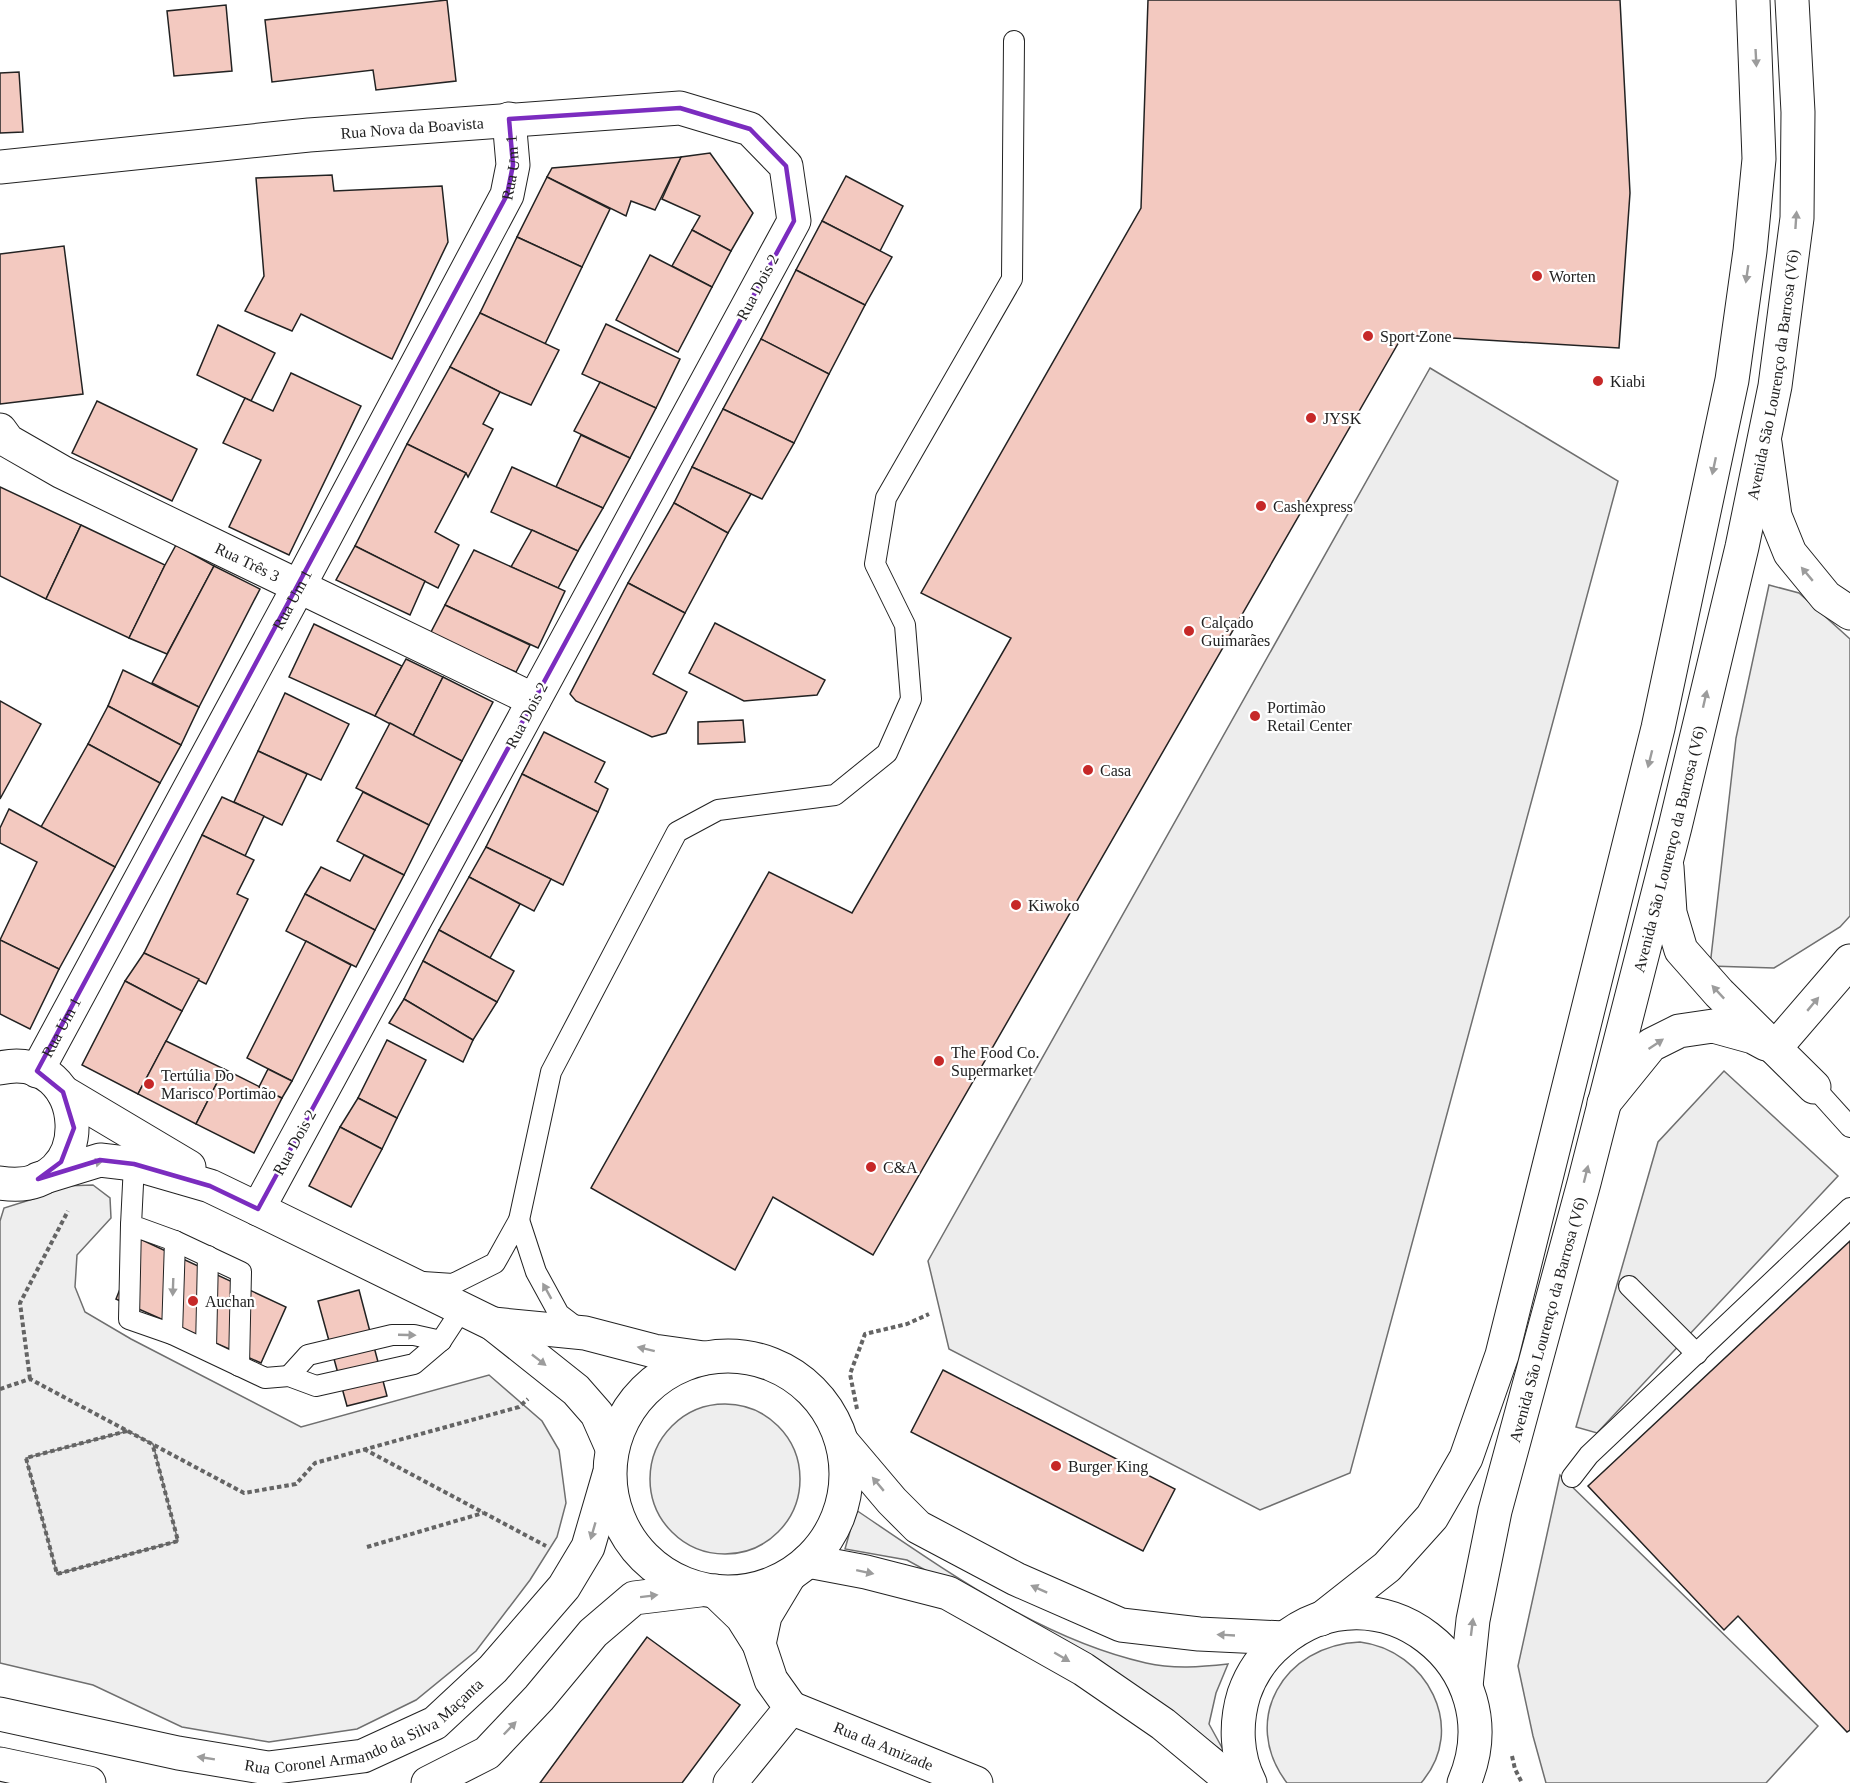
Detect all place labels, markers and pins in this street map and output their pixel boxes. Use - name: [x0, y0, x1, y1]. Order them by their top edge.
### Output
- place label: Worten: [1549, 268, 1596, 285]
- marker: Worten: [1530, 269, 1544, 283]
- place label: Sport Zone: [1380, 328, 1452, 346]
- marker: Sport Zone: [1361, 329, 1375, 343]
- place label: Kiabi: [1610, 373, 1646, 390]
- marker: Kiabi: [1591, 374, 1605, 388]
- place label: JYSK: [1323, 410, 1362, 427]
- marker: JYSK: [1304, 411, 1318, 425]
- place label: Cashexpress: [1273, 498, 1353, 516]
- marker: Cashexpress: [1254, 499, 1268, 513]
- place label: Calçado Guimarães: [1201, 614, 1270, 649]
- marker: Calçado Guimarães: [1182, 624, 1196, 638]
- place label: Portimão Retail Center: [1267, 699, 1353, 734]
- marker: Portimão Retail Center: [1248, 709, 1262, 723]
- place label: Casa: [1100, 762, 1131, 779]
- marker: Casa: [1081, 763, 1095, 777]
- place label: Kiwoko: [1028, 897, 1080, 914]
- marker: Kiwoko: [1009, 898, 1023, 912]
- place label: The Food Co. Supermarket: [951, 1044, 1039, 1080]
- marker: The Food Co. Supermarket: [932, 1054, 946, 1068]
- place label: Tertúlia Do Marisco Portimão: [161, 1067, 276, 1102]
- marker: Tertúlia Do Marisco Portimão: [142, 1077, 156, 1091]
- place label: C&A: [883, 1159, 918, 1176]
- marker: C&A: [864, 1160, 878, 1174]
- place label: Auchan: [205, 1293, 255, 1310]
- marker: Auchan: [186, 1294, 200, 1308]
- place label: Burger King: [1068, 1458, 1148, 1476]
- marker: Burger King: [1049, 1459, 1063, 1473]

